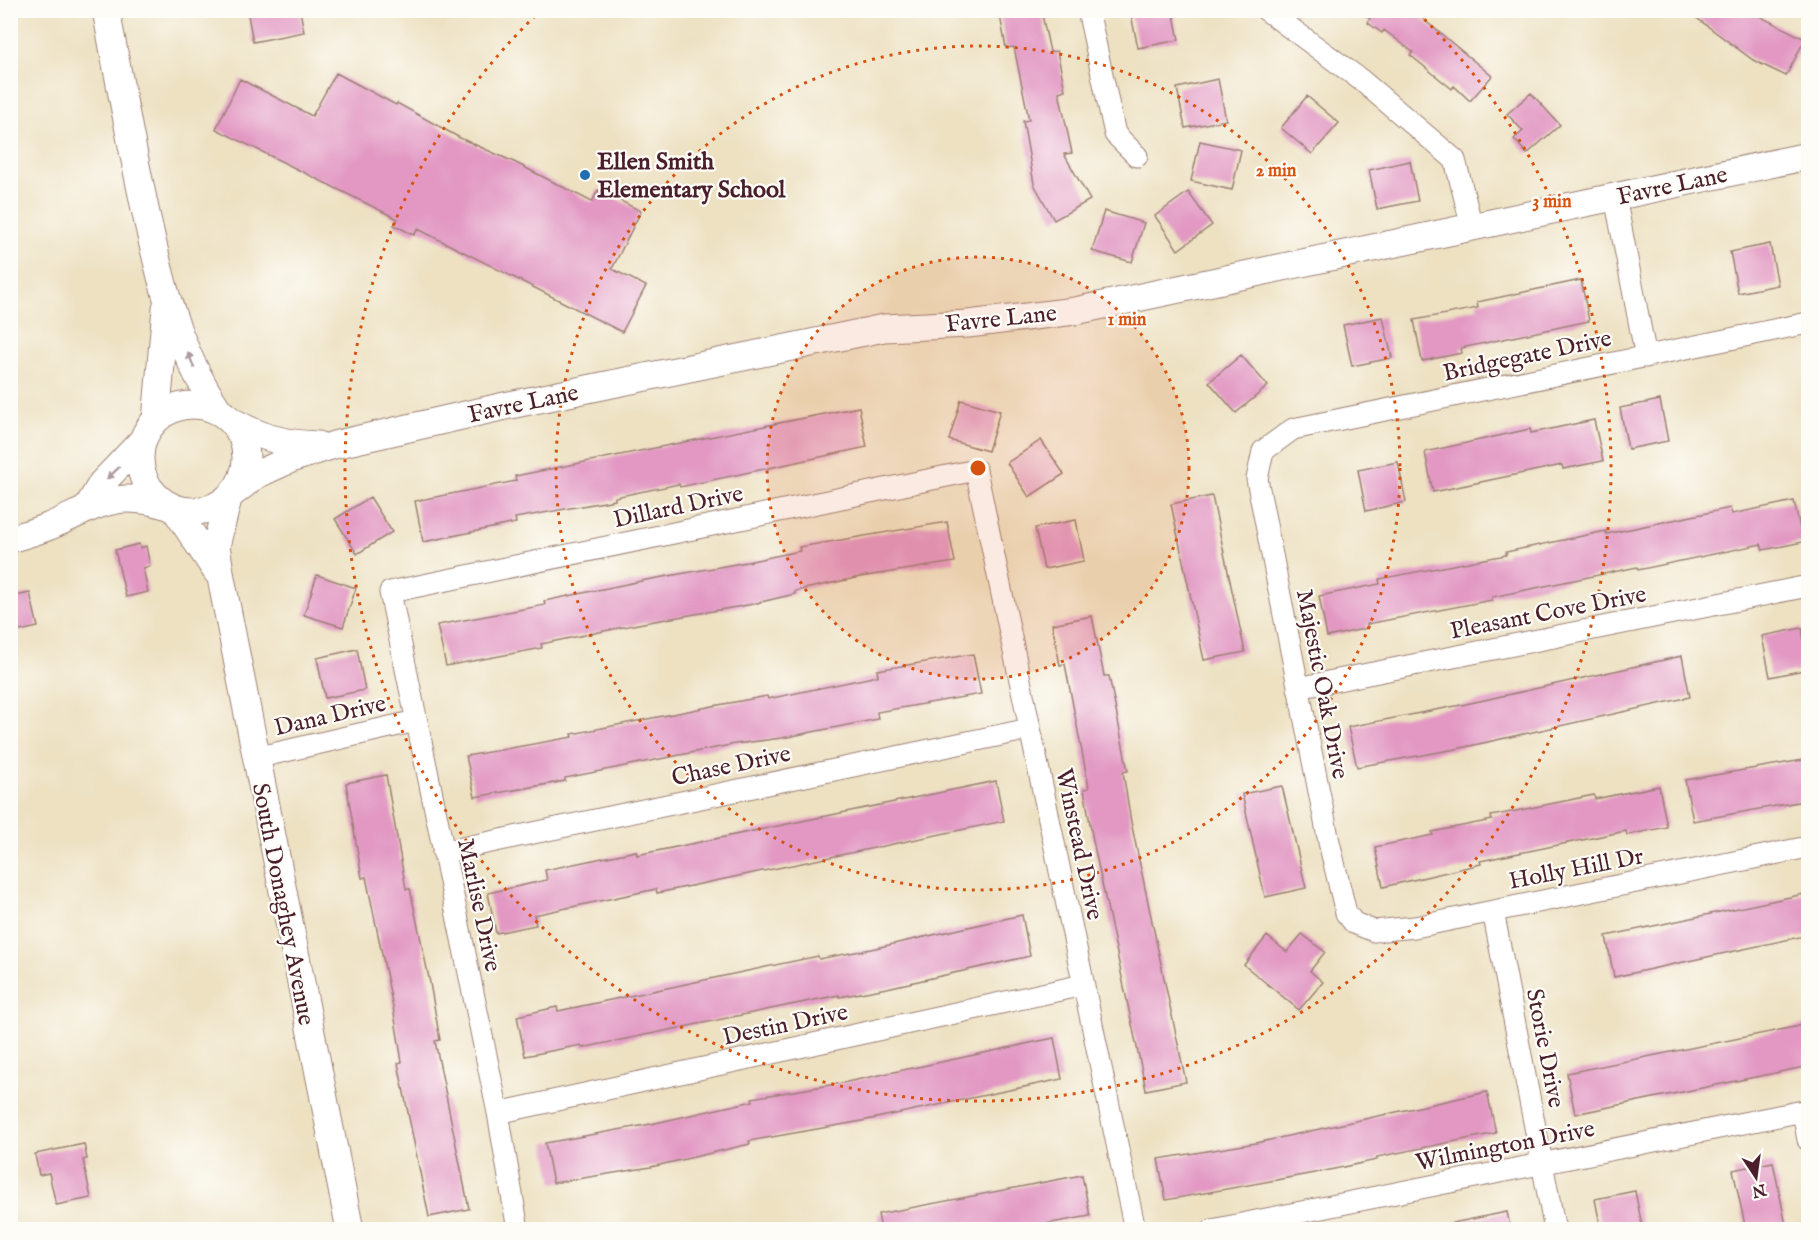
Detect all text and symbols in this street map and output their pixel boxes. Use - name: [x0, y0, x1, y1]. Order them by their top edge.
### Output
- place label: Ellen Smith Elementary School: [597, 147, 786, 206]
- text: 2 min: [1256, 160, 1297, 183]
- street label: Favre Lane: [1614, 160, 1730, 213]
- marker: Ellen Smith Elementary School: [578, 168, 592, 182]
- text: 3 min: [1533, 191, 1572, 214]
- street label: Favre Lane: [944, 298, 1058, 341]
- text: 1 min: [1108, 309, 1147, 332]
- street label: Bridgegate Drive: [1440, 323, 1614, 389]
- one-way arrow: [186, 351, 195, 369]
- street label: Favre Lane: [465, 378, 581, 431]
- centre of rings: [968, 458, 988, 478]
- one-way arrow: [107, 465, 121, 479]
- street label: Dillard Drive: [611, 479, 746, 536]
- street label: Pleasant Cove Drive: [1448, 579, 1649, 648]
- street label: Majestic Oak Drive: [1288, 587, 1355, 782]
- street label: Dana Drive: [271, 689, 389, 744]
- street label: Chase Drive: [669, 739, 794, 794]
- street label: Winstead Drive: [1047, 766, 1110, 923]
- street label: South Donaghey Avenue: [244, 780, 321, 1028]
- street label: Marlise Drive: [449, 836, 508, 975]
- street label: Holly Hill Dr: [1506, 841, 1646, 898]
- street label: Storie Drive: [1518, 986, 1571, 1110]
- street label: Destin Drive: [720, 997, 851, 1054]
- street label: Wilmington Drive: [1413, 1114, 1597, 1179]
- north arrow: [1726, 1147, 1786, 1207]
- text: N: [1750, 1178, 1769, 1201]

